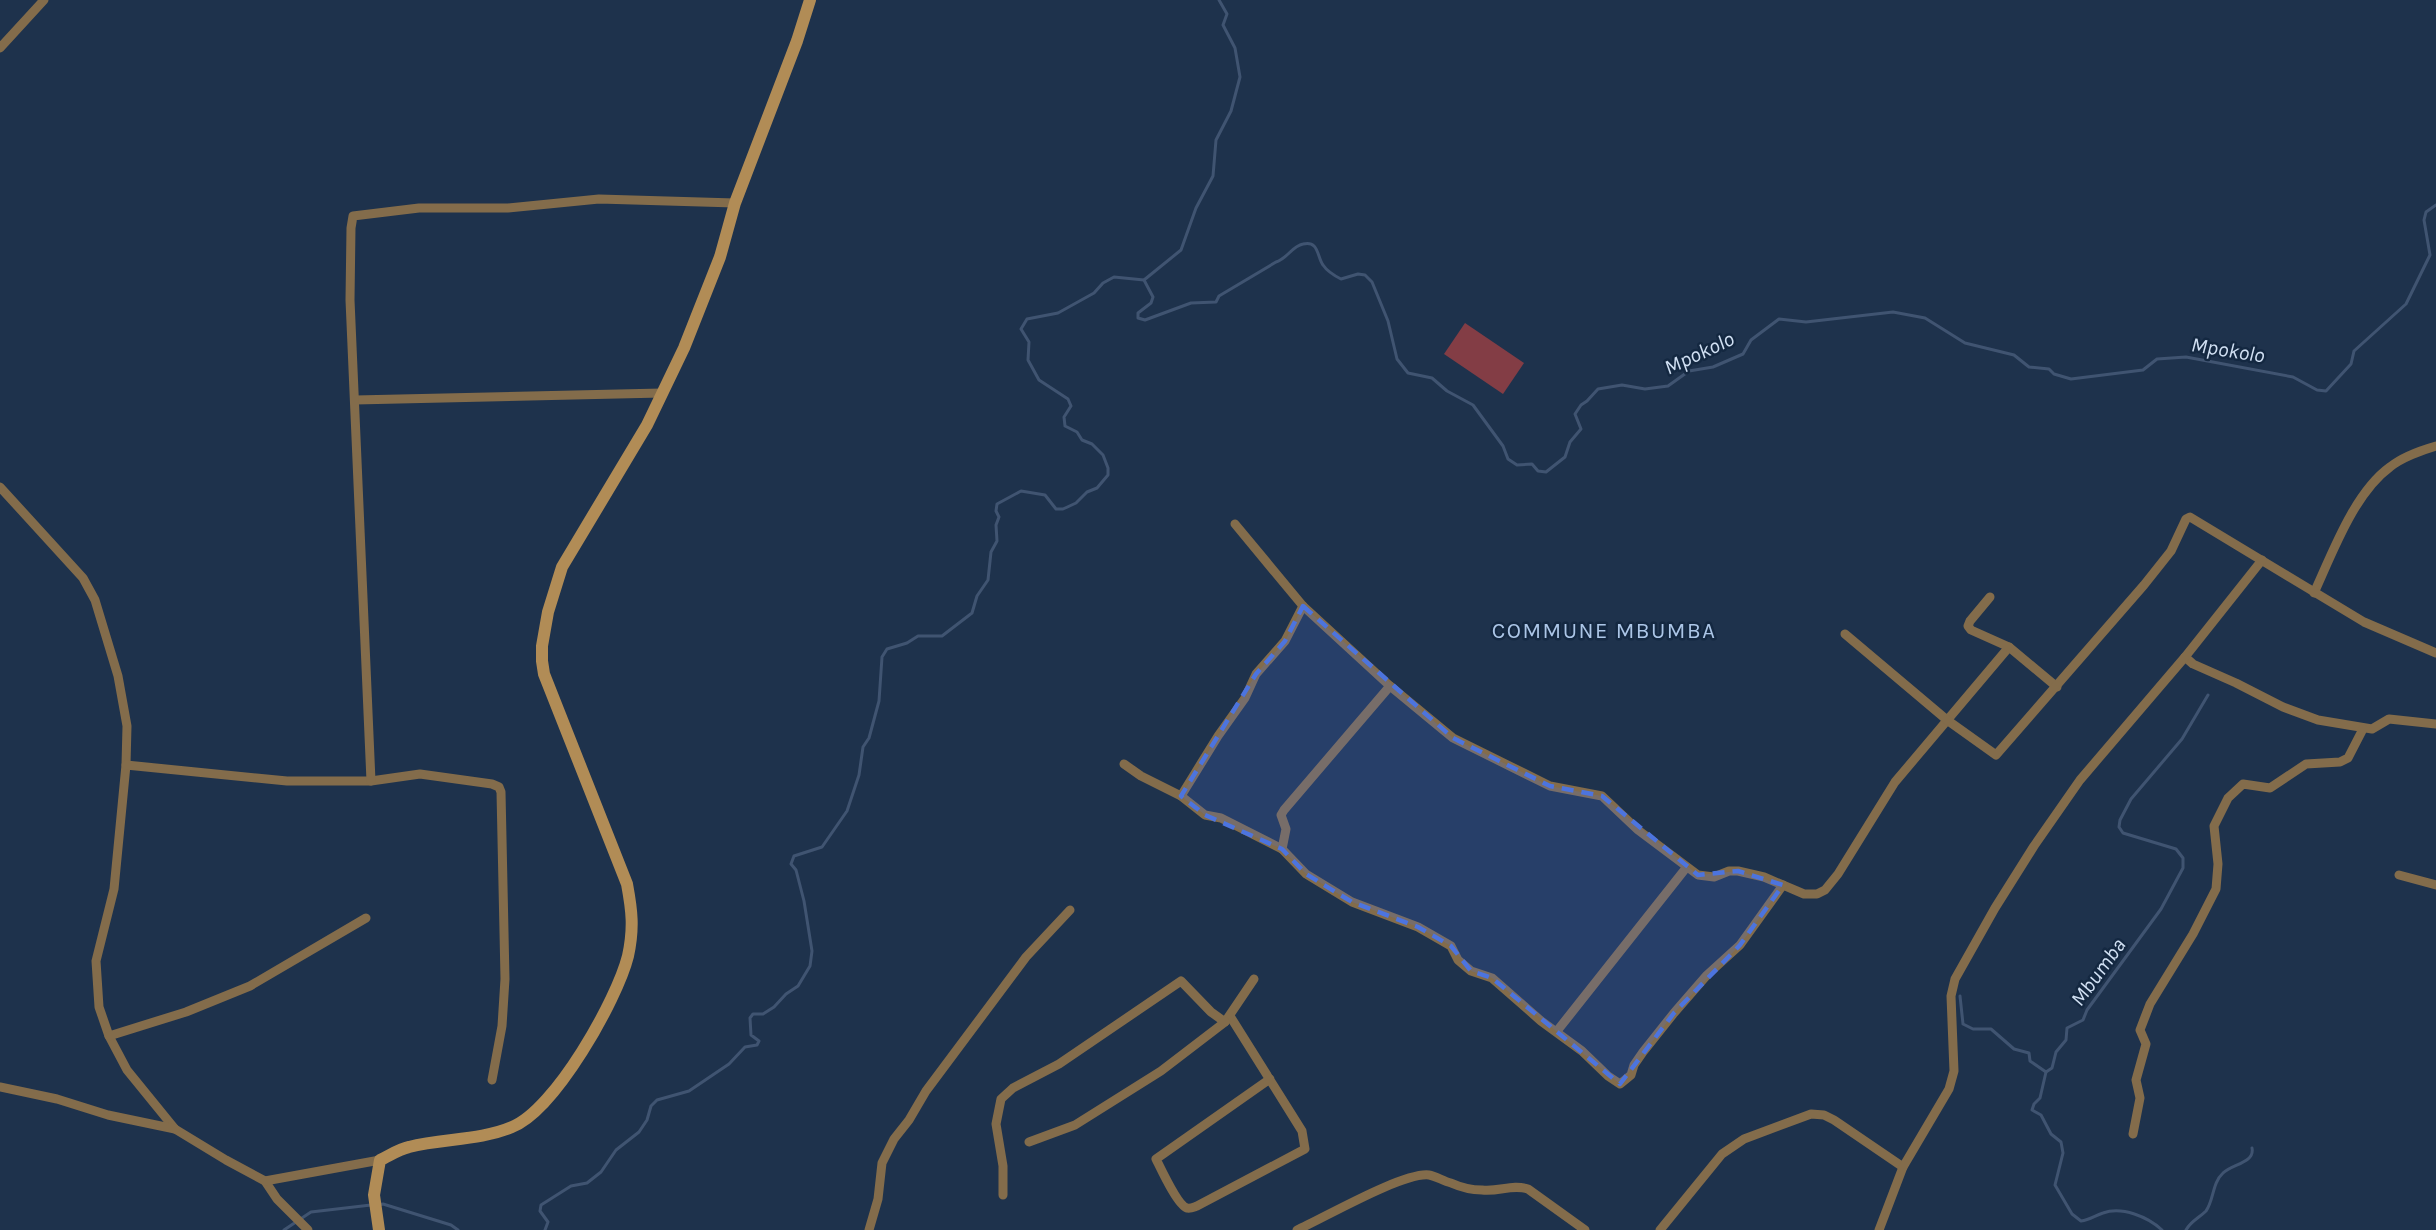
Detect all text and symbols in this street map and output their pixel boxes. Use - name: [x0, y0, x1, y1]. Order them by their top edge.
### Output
- water label: Mpokolo: [1660, 326, 1738, 380]
- water label: Mpokolo: [2190, 332, 2267, 368]
- district label: COMMUNE MBUMBA: [1492, 618, 1716, 644]
- water label: Mbumba: [2065, 933, 2131, 1011]

